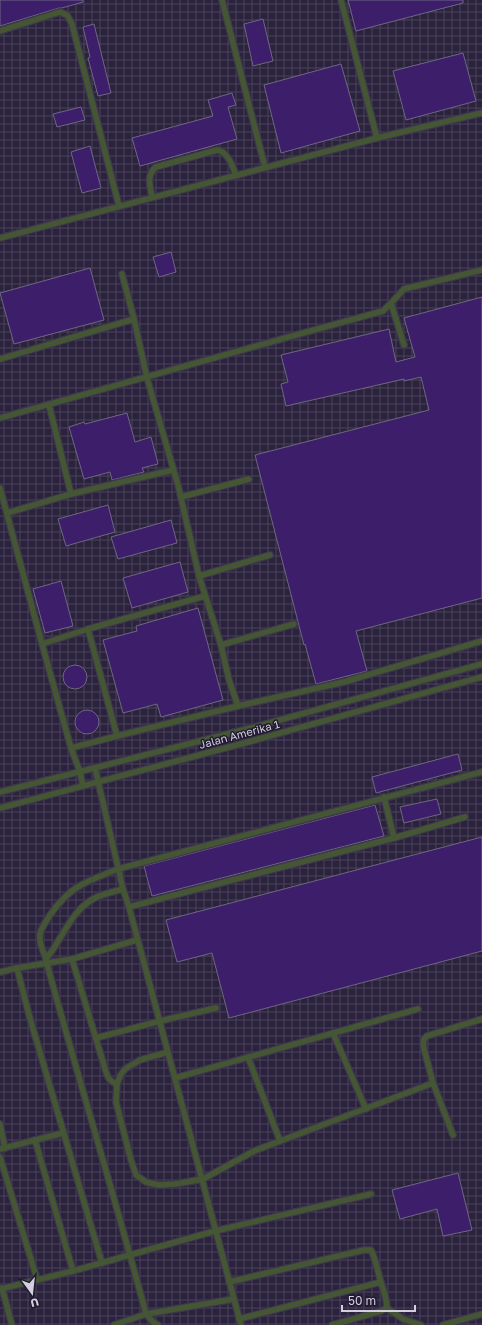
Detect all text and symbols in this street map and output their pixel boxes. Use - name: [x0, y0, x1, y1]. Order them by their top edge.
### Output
- street label: Jalan Amerika 1: [197, 717, 281, 751]
- north arrow: [12, 1273, 52, 1313]
- scale bar: [342, 1287, 415, 1313]
- text: 50 m: [348, 1293, 376, 1308]
- text: U: [29, 1296, 40, 1310]

